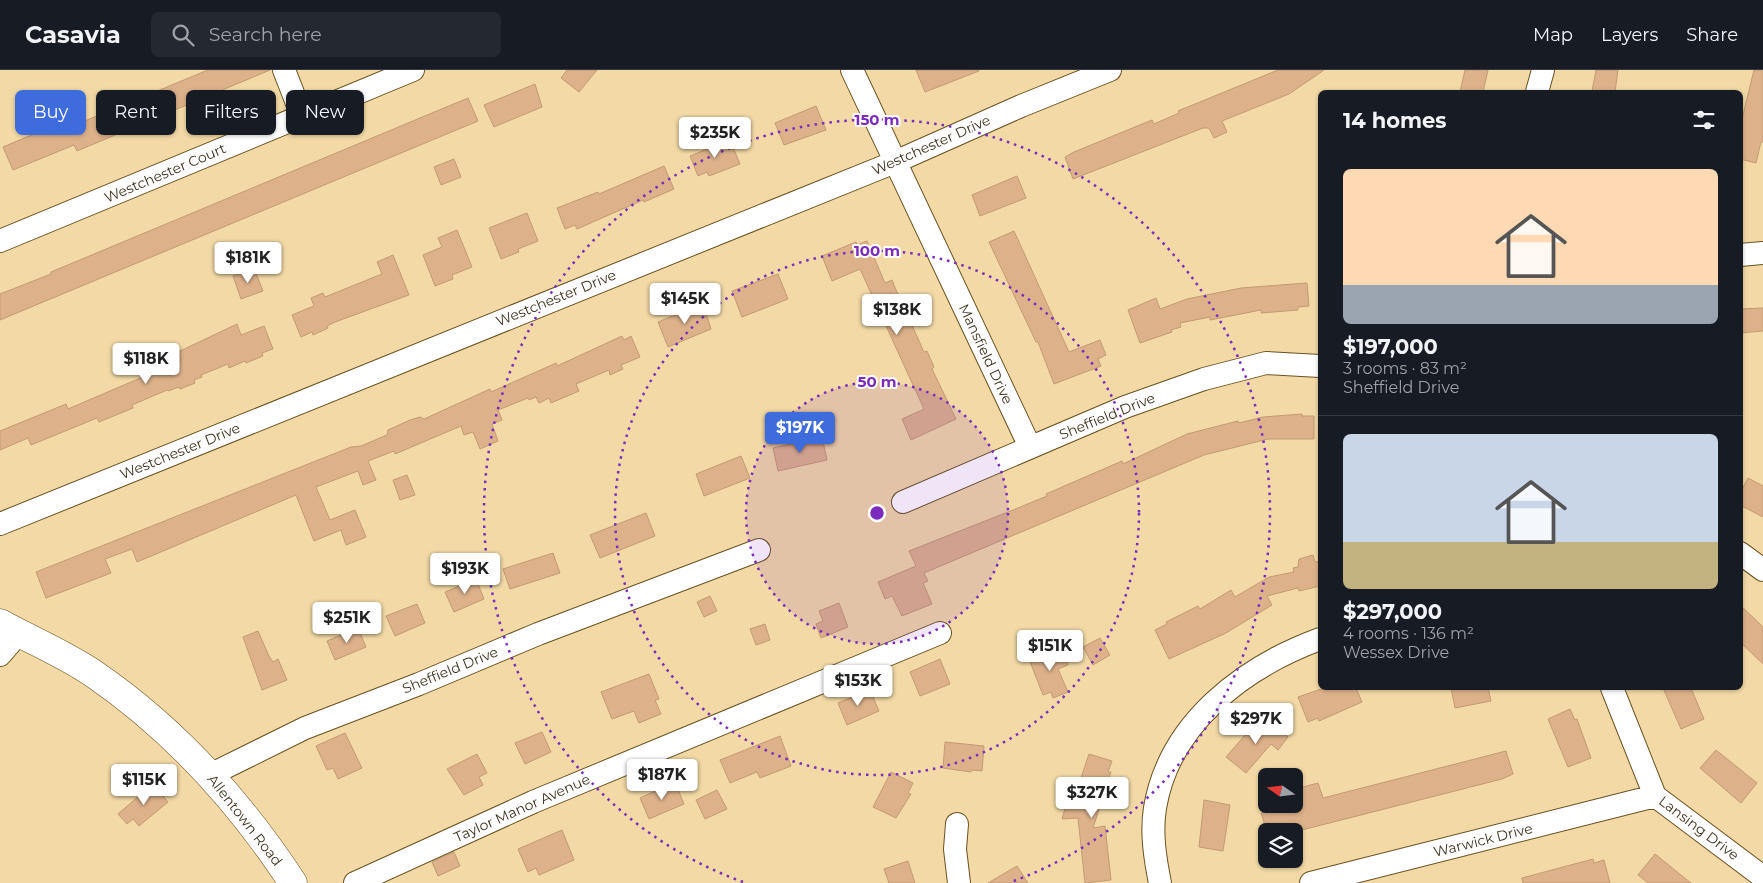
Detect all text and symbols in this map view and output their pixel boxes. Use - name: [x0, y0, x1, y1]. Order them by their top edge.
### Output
- search box: [151, 12, 501, 57]
- text: Casavia: [25, 20, 121, 49]
- icon: search: [169, 21, 197, 49]
- text: Search here: [209, 23, 322, 46]
- text: Map: [1533, 24, 1573, 46]
- text: Layers: [1601, 24, 1658, 46]
- text: Share: [1686, 24, 1738, 46]
- chip: Buy: [15, 90, 86, 135]
- chip: Rent: [96, 90, 176, 135]
- chip: Filters: [186, 90, 276, 135]
- chip: New: [286, 90, 364, 135]
- icon: filters: [1690, 106, 1718, 134]
- text: 14 homes: [1343, 108, 1447, 133]
- text: 150 m: [855, 110, 899, 129]
- street label: Westchester Drive: [869, 111, 993, 179]
- pin: $235K: [680, 116, 750, 159]
- text: $235K: [690, 123, 740, 142]
- street label: Westchester Court: [101, 139, 229, 207]
- icon: home: [1486, 201, 1576, 291]
- text: 100 m: [854, 241, 900, 260]
- pin: $181K: [213, 242, 283, 284]
- text: $181K: [226, 248, 271, 267]
- street label: Westchester Drive: [493, 266, 619, 330]
- pin: $145K: [650, 282, 720, 325]
- text: $145K: [661, 289, 709, 308]
- pin: $138K: [862, 294, 932, 336]
- text: $138K: [873, 300, 921, 319]
- street label: Mansfield Drive: [955, 301, 1017, 407]
- text: $197,000: [1343, 334, 1438, 359]
- pin: $118K: [111, 342, 181, 385]
- text: $118K: [124, 349, 169, 368]
- text: 3 rooms · 83 m²: [1343, 359, 1467, 378]
- text: 50 m: [857, 372, 897, 391]
- text: Sheffield Drive: [1343, 378, 1459, 397]
- street label: Sheffield Drive: [1056, 389, 1158, 443]
- pin: $197K: [765, 412, 835, 454]
- text: $197K: [776, 418, 824, 437]
- street label: Westchester Drive: [117, 419, 243, 483]
- icon: home: [1486, 467, 1576, 557]
- centre of rings: [868, 504, 886, 522]
- pin: $193K: [430, 552, 500, 595]
- text: $193K: [441, 559, 489, 578]
- text: $297,000: [1343, 599, 1442, 624]
- pin: $251K: [312, 602, 382, 644]
- text: $251K: [323, 608, 371, 627]
- text: 4 rooms · 136 m²: [1343, 624, 1474, 643]
- pin: $151K: [1015, 630, 1085, 672]
- text: $151K: [1028, 636, 1072, 655]
- street label: Sheffield Drive: [399, 643, 501, 697]
- text: Wessex Drive: [1343, 643, 1449, 662]
- pin: $153K: [823, 664, 893, 707]
- text: $153K: [834, 671, 882, 690]
- pin: $297K: [1221, 702, 1291, 745]
- text: $297K: [1230, 709, 1282, 728]
- pin: $187K: [627, 758, 697, 801]
- pin: $115K: [109, 764, 179, 806]
- text: $187K: [638, 765, 686, 784]
- north arrow: [1258, 768, 1302, 812]
- map controls: [1258, 768, 1303, 868]
- text: $115K: [122, 770, 166, 789]
- street label: Taylor Manor Avenue: [451, 770, 593, 846]
- street label: Allentown Road: [204, 771, 286, 869]
- pin: $327K: [1057, 776, 1127, 819]
- text: $327K: [1067, 783, 1117, 802]
- street label: Lansing Drive: [1655, 792, 1743, 864]
- street label: Warwick Drive: [1432, 819, 1534, 861]
- button: layers: [1258, 823, 1303, 868]

